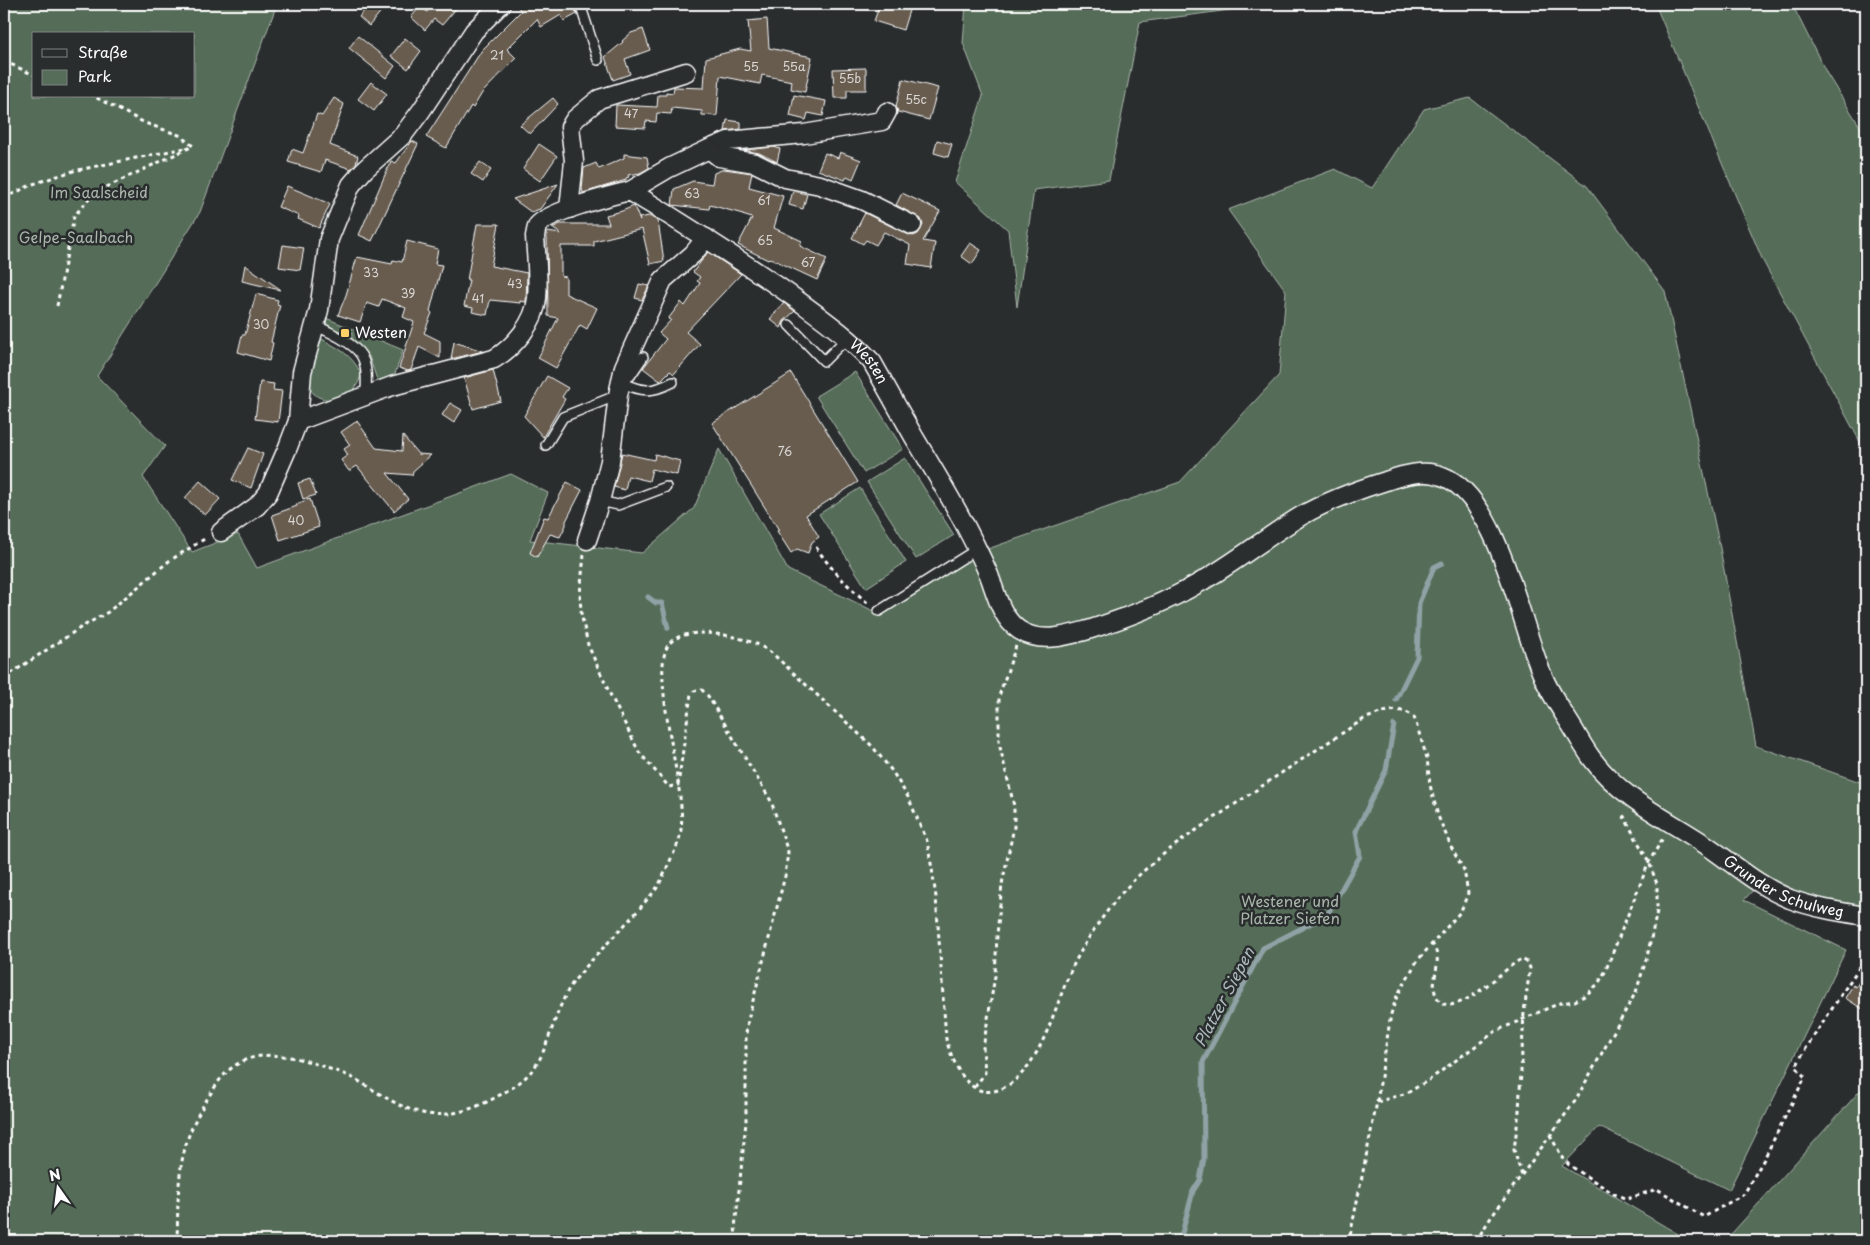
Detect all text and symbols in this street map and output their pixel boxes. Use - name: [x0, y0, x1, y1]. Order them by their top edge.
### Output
- legend: [32, 32, 195, 98]
- text: Straße: [78, 40, 128, 63]
- house number: 21: [490, 46, 504, 64]
- house number: 55: [743, 57, 759, 75]
- house number: 55a: [783, 57, 806, 75]
- text: Park: [78, 64, 112, 87]
- house number: 55b: [839, 69, 861, 87]
- house number: 55c: [905, 90, 927, 108]
- house number: 47: [624, 104, 639, 122]
- park label: Im Saalscheid: [50, 180, 148, 203]
- house number: 63: [684, 184, 700, 202]
- house number: 61: [757, 191, 771, 209]
- park label: Gelpe-Saalbach: [19, 225, 133, 248]
- house number: 65: [757, 231, 773, 249]
- house number: 67: [801, 253, 816, 271]
- house number: 33: [363, 263, 379, 281]
- house number: 43: [507, 274, 523, 292]
- house number: 39: [401, 284, 415, 302]
- house number: 41: [472, 289, 484, 307]
- house number: 30: [253, 315, 270, 333]
- place label: Westen: [355, 320, 407, 343]
- marker: Westen: [339, 327, 351, 339]
- street label: Westen: [845, 333, 895, 388]
- house number: 76: [778, 442, 792, 460]
- house number: 40: [288, 511, 305, 529]
- street label: Grunder Schulweg: [1719, 848, 1846, 922]
- park label: Westener und Platzer Siefen: [1240, 889, 1340, 929]
- water label: Platzer Siepen: [1187, 941, 1260, 1050]
- north arrow: [32, 1162, 82, 1212]
- text: N: [47, 1163, 63, 1186]

